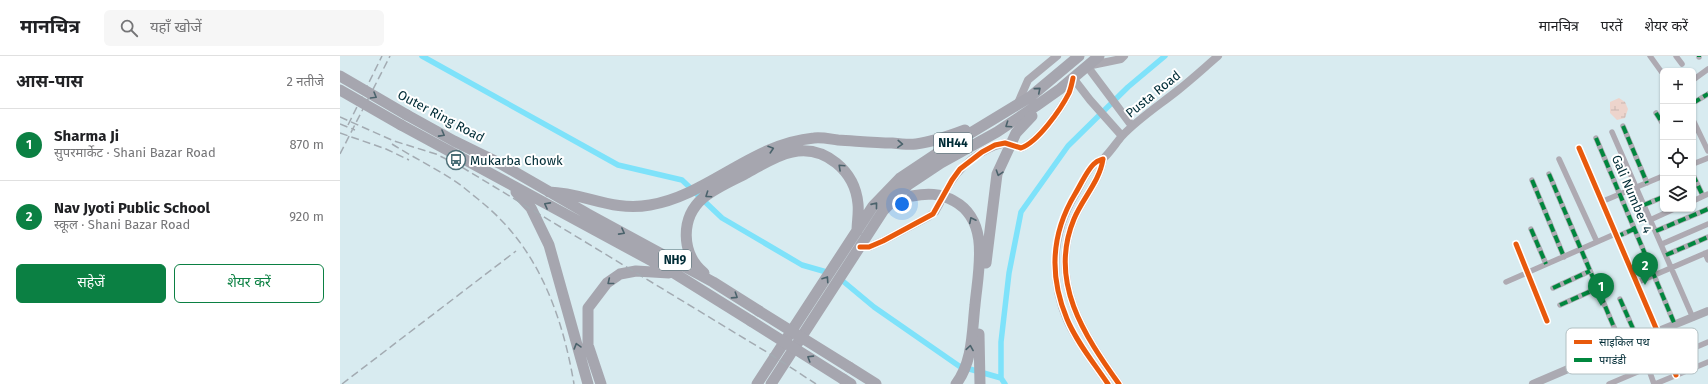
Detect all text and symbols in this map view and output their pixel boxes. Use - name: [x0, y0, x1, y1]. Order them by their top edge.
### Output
- search box: [104, 10, 384, 46]
- text: मानचित्र: [20, 15, 80, 38]
- icon: search: [118, 17, 140, 39]
- text: यहाँ खोजें: [150, 18, 202, 36]
- text: मानचित्र: [1539, 18, 1579, 35]
- text: परतें: [1601, 18, 1622, 35]
- text: शेयर करें: [1644, 18, 1688, 35]
- street label: Pusta Road: [1123, 67, 1183, 121]
- map controls: [1660, 68, 1696, 212]
- button: +: [1660, 68, 1696, 104]
- text: आस-पास: [16, 71, 83, 92]
- text: 2 नतीजे: [286, 74, 324, 89]
- street label: Outer Ring Road: [395, 87, 487, 145]
- one-way arrow: [1033, 88, 1040, 95]
- one-way arrow: [370, 91, 377, 98]
- button: −: [1660, 104, 1696, 140]
- one-way arrow: [1005, 120, 1012, 127]
- text: Sharma Ji: [54, 127, 119, 145]
- one-way arrow: [437, 129, 445, 137]
- road number: NH44: [934, 133, 972, 153]
- text: 1: [26, 137, 32, 152]
- text: 870 m: [290, 137, 324, 152]
- one-way arrow: [897, 139, 903, 148]
- button: locate: [1660, 140, 1696, 176]
- text: सुपरमार्केट · Shani Bazar Road: [54, 145, 216, 160]
- one-way arrow: [768, 145, 775, 154]
- bus stop icon: Mukarba Chowk: [445, 149, 467, 171]
- street label: Gali Number 4: [1609, 152, 1655, 236]
- place label: Mukarba Chowk: [470, 153, 563, 168]
- one-way arrow: [838, 164, 846, 172]
- one-way arrow: [995, 170, 1004, 177]
- button: layers: [1660, 176, 1696, 212]
- one-way arrow: [705, 190, 712, 198]
- your location: [892, 194, 912, 214]
- text: Nav Jyoti Public School: [54, 199, 210, 217]
- one-way arrow: [871, 202, 878, 209]
- one-way arrow: [544, 203, 551, 210]
- text: 2: [26, 209, 32, 224]
- text: 920 m: [289, 209, 324, 224]
- text: स्कूल · Shani Bazar Road: [54, 217, 190, 232]
- one-way arrow: [969, 217, 977, 224]
- one-way arrow: [618, 228, 625, 235]
- road number: NH9: [659, 250, 691, 270]
- pin: 2: [1632, 252, 1658, 285]
- button: सहेजें: [16, 264, 166, 303]
- button: शेयर करें: [174, 264, 324, 303]
- pin: 1: [1588, 273, 1614, 306]
- one-way arrow: [821, 276, 829, 283]
- one-way arrow: [607, 277, 614, 284]
- one-way arrow: [731, 291, 738, 298]
- legend: [1566, 328, 1698, 374]
- text: साइकिल पथ: [1599, 336, 1651, 349]
- one-way arrow: [573, 343, 582, 350]
- one-way arrow: [965, 345, 973, 351]
- text: पगडंडी: [1599, 354, 1626, 367]
- one-way arrow: [807, 356, 814, 363]

